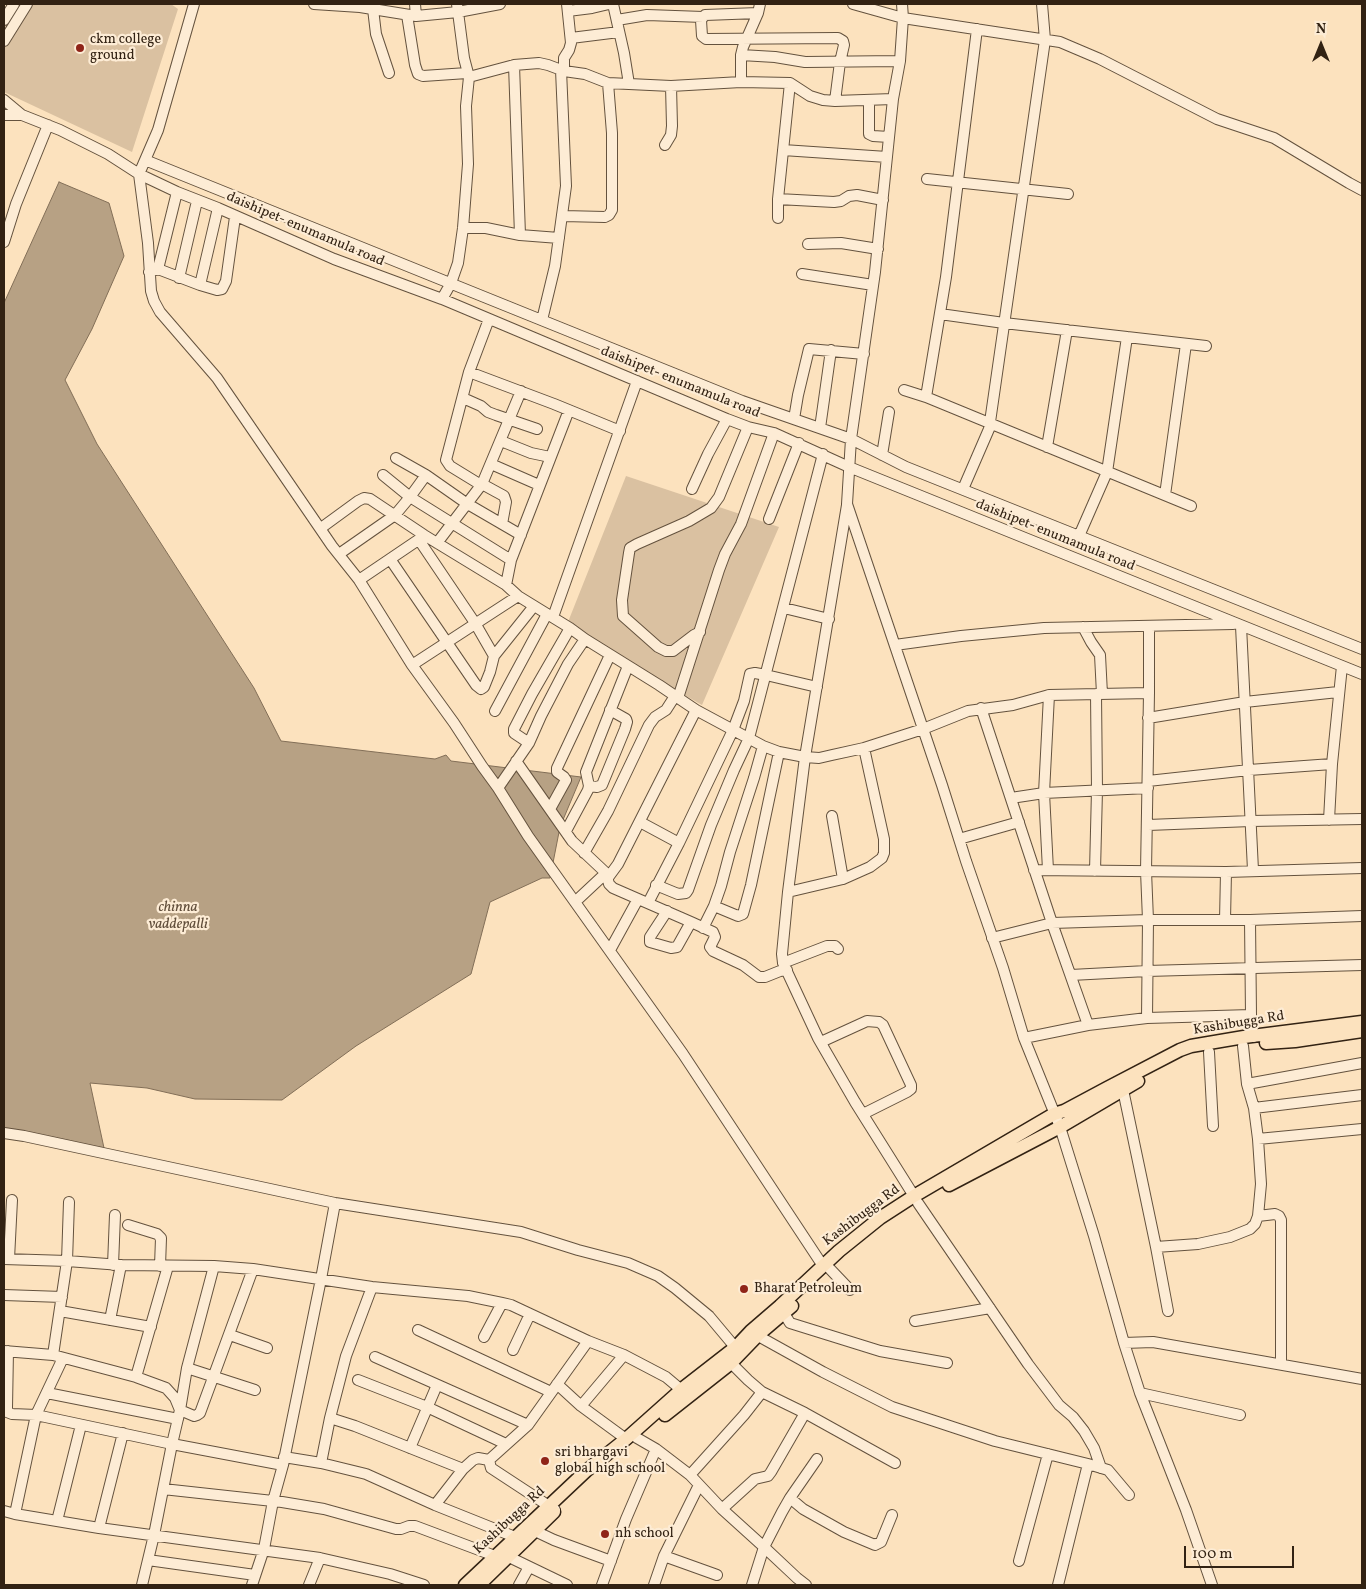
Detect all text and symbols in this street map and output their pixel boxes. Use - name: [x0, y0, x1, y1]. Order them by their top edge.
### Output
- north arrow: [1296, 20, 1346, 70]
- text: N: [1316, 20, 1326, 39]
- place label: ckm college ground: [90, 32, 161, 64]
- marker: ckm college ground: [74, 42, 86, 54]
- street label: daishipet- enumamula road: [223, 189, 387, 271]
- street label: daishipet- enumamula road: [598, 343, 762, 423]
- street label: daishipet- enumamula road: [973, 496, 1137, 576]
- water label: chinna vaddepalli: [148, 899, 208, 934]
- street label: Kashibugga Rd: [1192, 1009, 1286, 1039]
- street label: Kashibugga Rd: [820, 1182, 904, 1250]
- place label: Bharat Petroleum: [754, 1281, 862, 1297]
- marker: Bharat Petroleum: [738, 1283, 750, 1295]
- place label: sri bhargavi global high school: [555, 1445, 665, 1478]
- marker: sri bhargavi global high school: [539, 1455, 551, 1467]
- street label: Kashibugga Rd: [471, 1484, 549, 1558]
- place label: nh school: [615, 1526, 674, 1542]
- marker: nh school: [599, 1528, 611, 1540]
- scale bar: [1186, 1536, 1296, 1568]
- text: 100 m: [1192, 1544, 1232, 1565]

